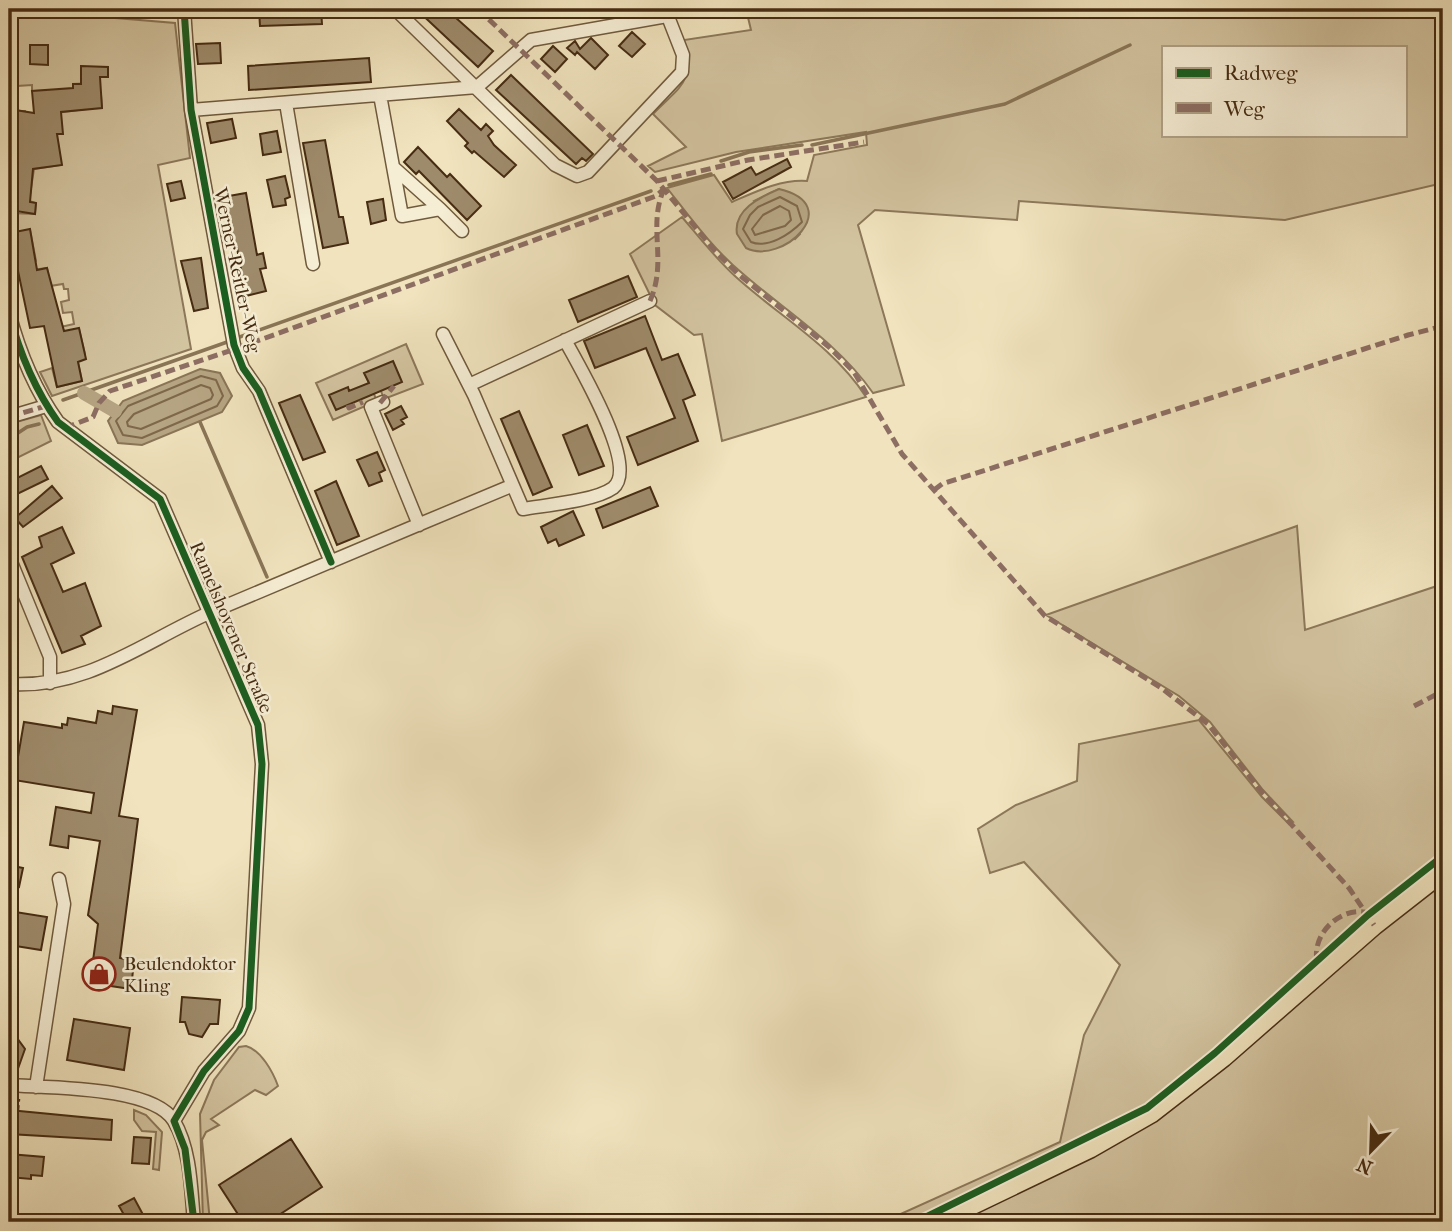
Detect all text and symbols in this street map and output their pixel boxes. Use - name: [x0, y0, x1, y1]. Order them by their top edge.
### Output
- legend: [1162, 46, 1406, 136]
- text: Radweg: [1224, 61, 1298, 85]
- text: Weg: [1223, 97, 1266, 121]
- street label: Werner-Reitler-Weg: [209, 185, 265, 355]
- street label: Ramelshovener Straße: [185, 538, 277, 716]
- place label: Beulendoktor Kling: [124, 953, 237, 997]
- shop icon: Beulendoktor Kling: [80, 955, 118, 993]
- north arrow: [1336, 1116, 1406, 1186]
- text: N: [1353, 1153, 1376, 1179]

